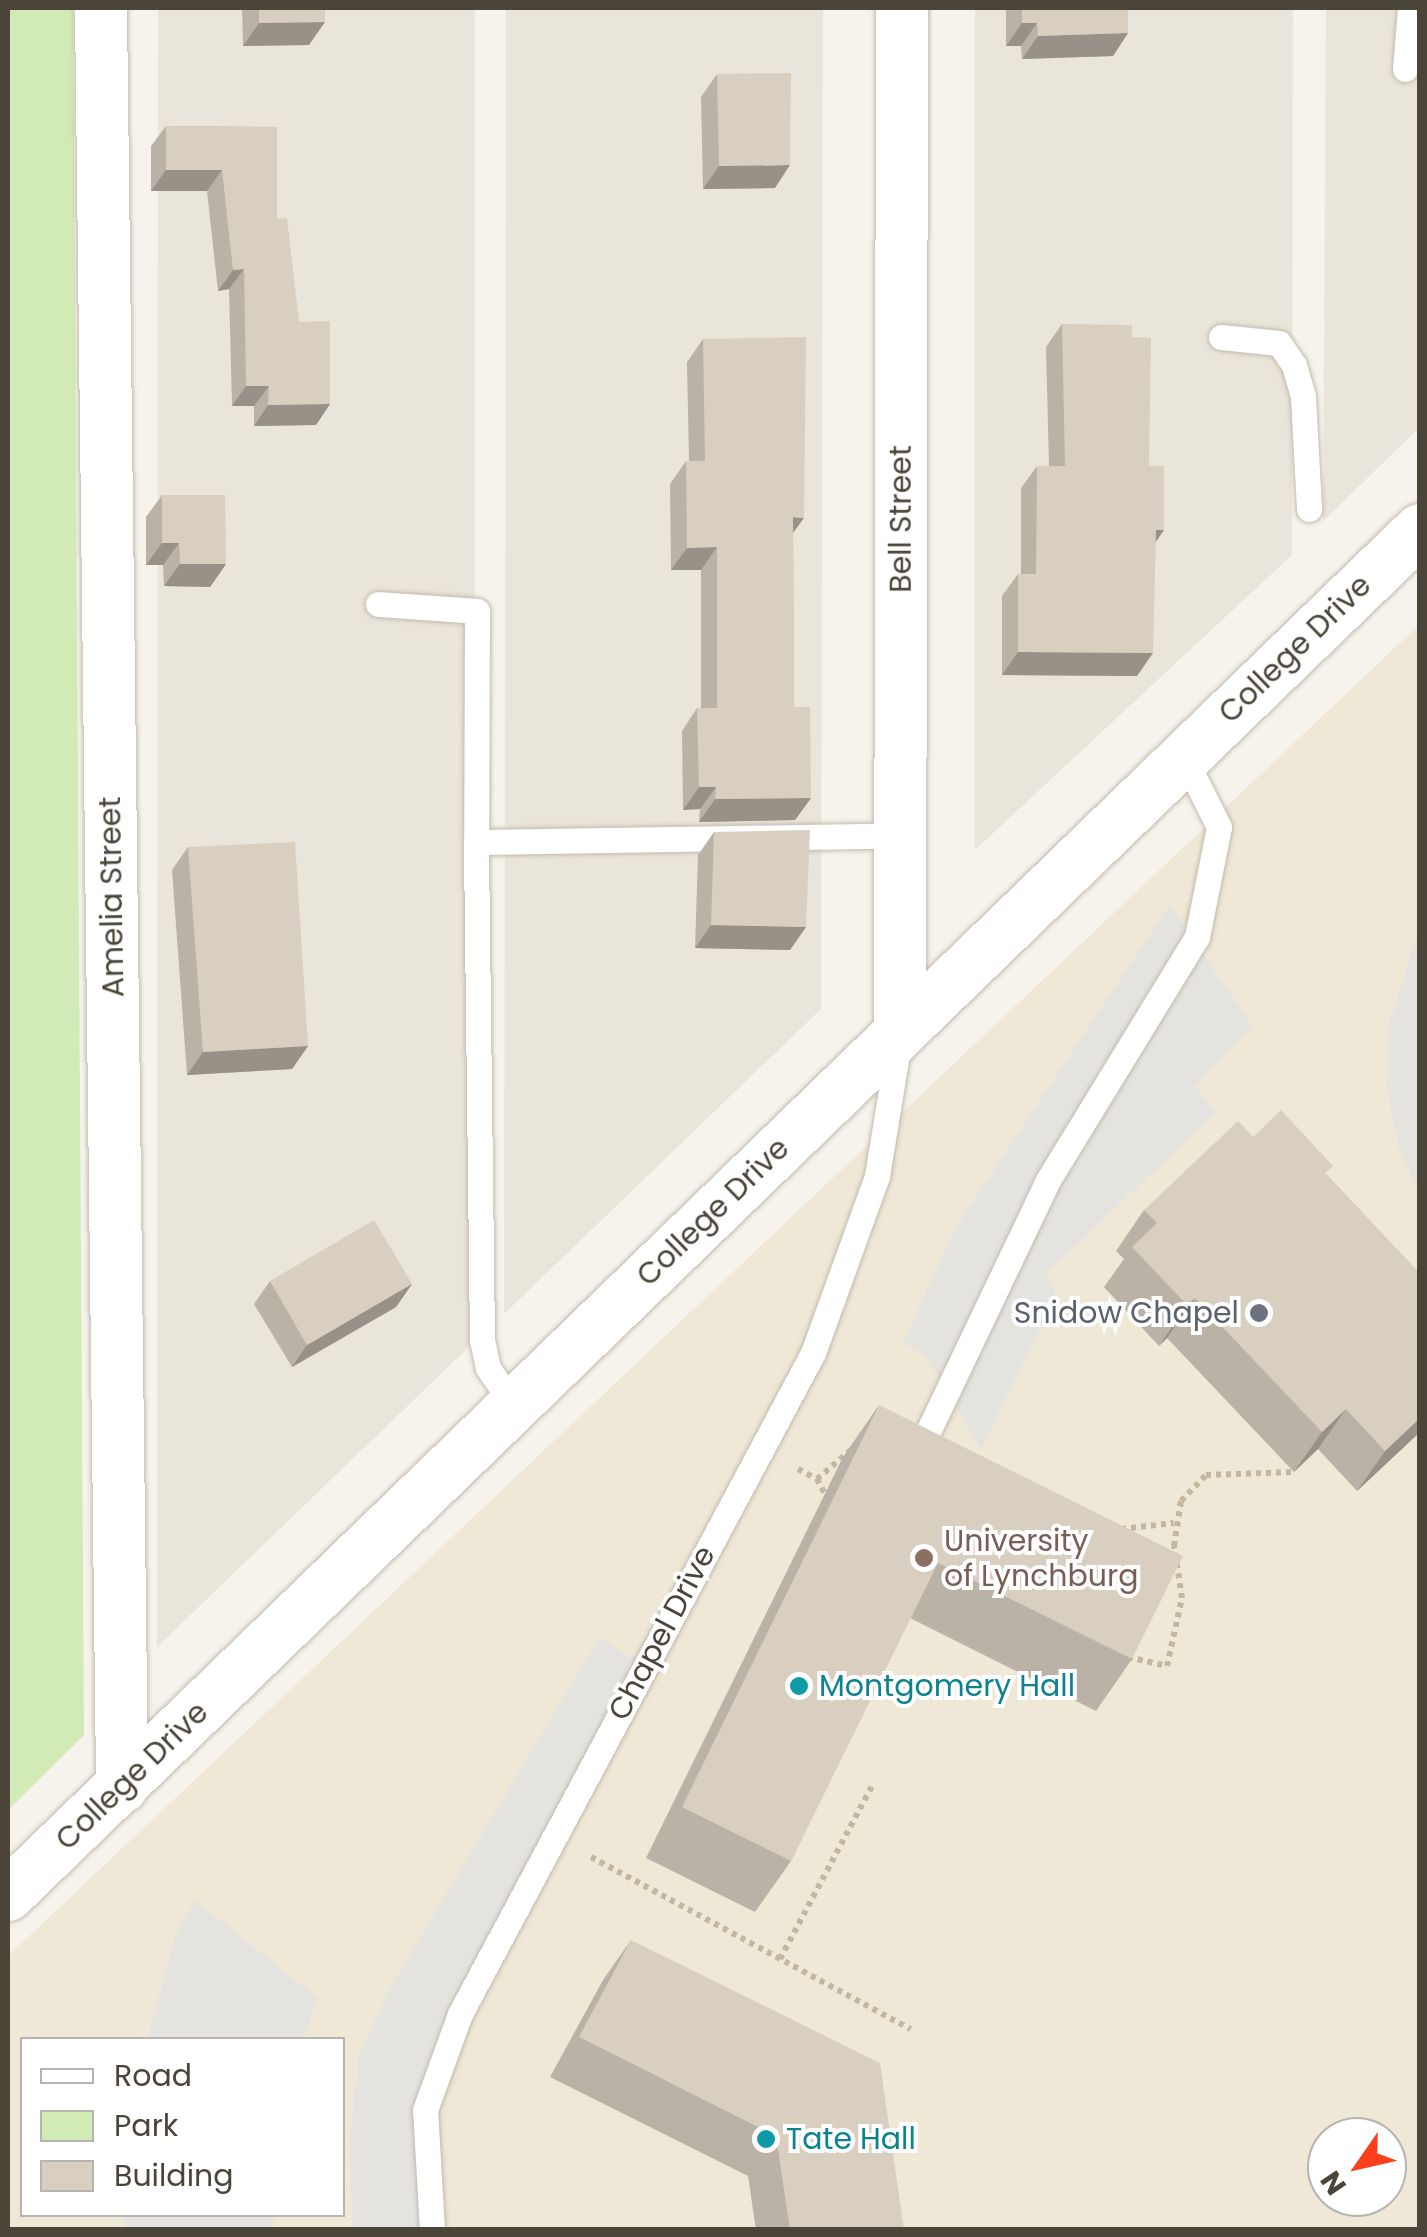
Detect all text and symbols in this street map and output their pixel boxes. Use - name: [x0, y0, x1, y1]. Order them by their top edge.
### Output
- street label: Bell Street: [883, 445, 919, 593]
- street label: College Drive: [1211, 567, 1379, 731]
- street label: Amelia Street: [92, 796, 132, 998]
- street label: College Drive: [629, 1130, 797, 1294]
- place label: Snidow Chapel: [1014, 1295, 1239, 1331]
- marker: Snidow Chapel: [1248, 1302, 1270, 1324]
- place label: University of Lynchburg: [944, 1523, 1138, 1594]
- street label: Chapel Drive: [601, 1540, 723, 1726]
- marker: University of Lynchburg: [913, 1547, 935, 1569]
- place label: Montgomery Hall: [819, 1668, 1075, 1704]
- marker: Montgomery Hall: [788, 1675, 810, 1697]
- street label: College Drive: [48, 1694, 216, 1858]
- legend: [20, 2037, 345, 2217]
- text: Road: [114, 2054, 192, 2097]
- text: Park: [114, 2104, 178, 2147]
- north arrow: [1307, 2117, 1407, 2217]
- place label: Tate Hall: [786, 2121, 916, 2157]
- marker: Tate Hall: [755, 2128, 777, 2150]
- text: Building: [114, 2154, 234, 2197]
- text: N: [1311, 2163, 1355, 2203]

